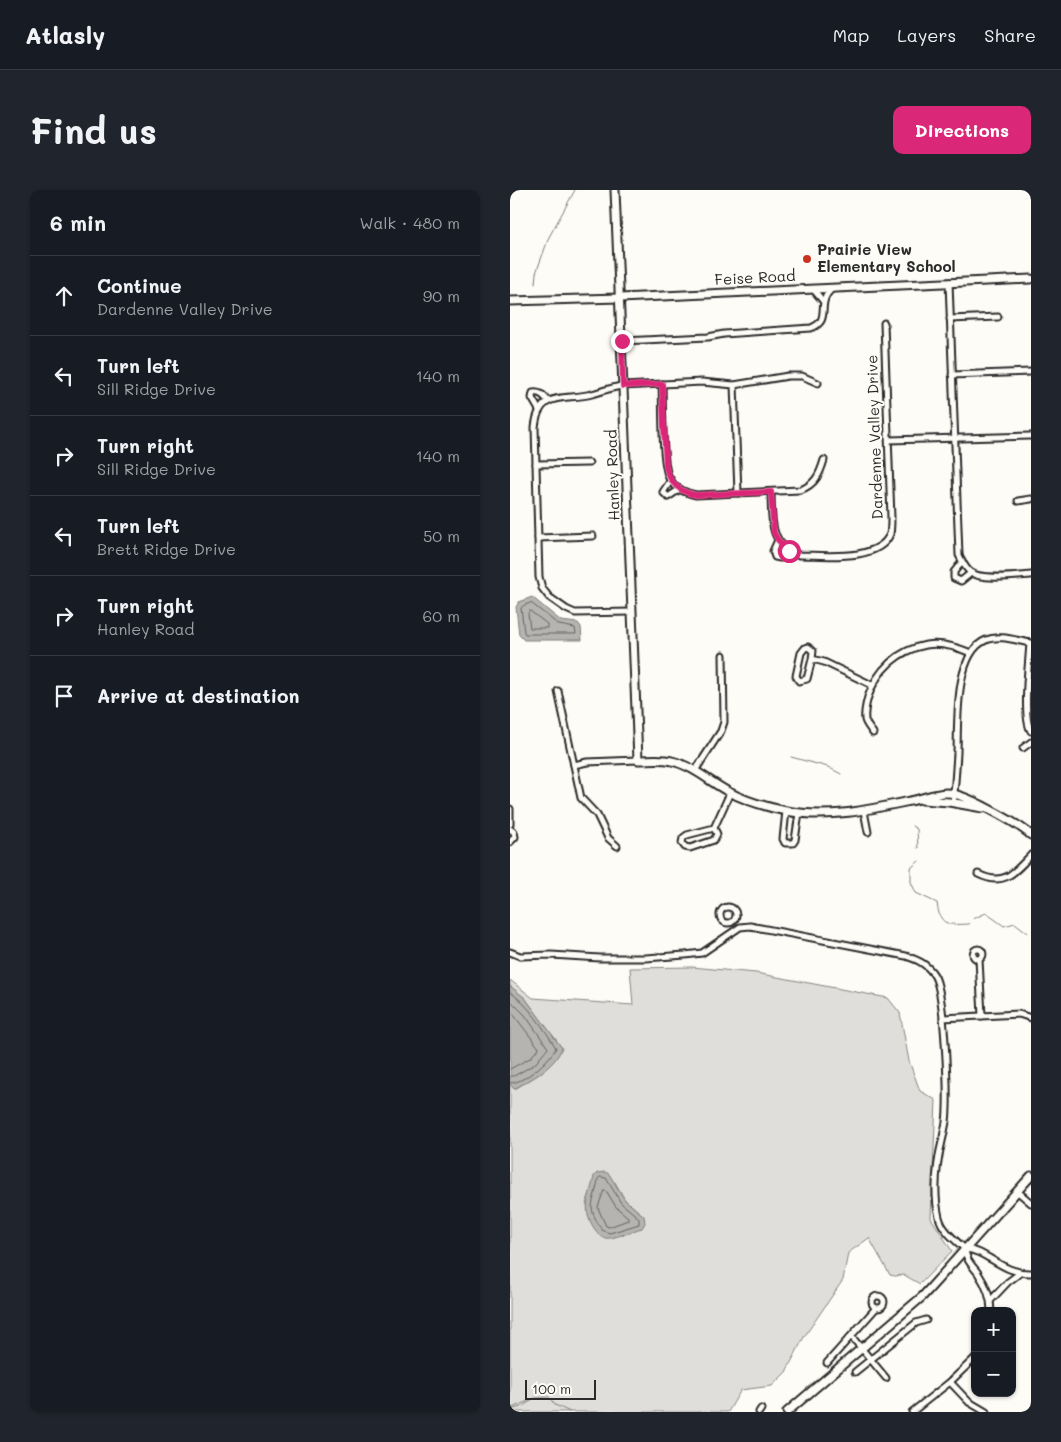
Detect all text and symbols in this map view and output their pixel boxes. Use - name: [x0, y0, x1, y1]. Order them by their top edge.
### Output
- text: Atlasly: [25, 19, 105, 50]
- text: Map: [833, 23, 869, 47]
- text: Layers: [897, 23, 956, 47]
- text: Share: [984, 23, 1036, 47]
- button: Directions: [893, 106, 1031, 154]
- text: Find us: [30, 107, 157, 153]
- text: 6 min: [50, 209, 106, 236]
- text: Walk · 480 m: [359, 212, 460, 233]
- place label: Prairie View Elementary School: [817, 239, 956, 276]
- marker: Prairie View Elementary School: [801, 253, 813, 265]
- street label: Feise Road: [714, 265, 796, 289]
- text: Continue: [97, 273, 182, 298]
- icon: ahead: [50, 282, 78, 310]
- text: 90 m: [423, 285, 460, 306]
- text: Dardenne Valley Drive: [97, 298, 273, 319]
- route end: [611, 330, 634, 353]
- text: Turn left: [97, 353, 180, 378]
- street label: Dardenne Valley Drive: [861, 354, 887, 520]
- icon: left: [50, 362, 78, 390]
- text: 140 m: [416, 365, 460, 386]
- text: Sill Ridge Drive: [97, 378, 216, 399]
- street label: Hanley Road: [600, 429, 624, 521]
- text: Turn right: [97, 433, 194, 458]
- icon: right: [50, 442, 78, 470]
- text: 140 m: [416, 445, 460, 466]
- text: Sill Ridge Drive: [97, 458, 216, 479]
- text: Turn left: [97, 513, 180, 538]
- icon: left: [50, 522, 78, 550]
- text: 50 m: [423, 525, 460, 546]
- text: Brett Ridge Drive: [97, 538, 236, 559]
- route start: [778, 540, 801, 563]
- text: Turn right: [97, 593, 194, 618]
- icon: right: [50, 602, 78, 630]
- text: 60 m: [423, 605, 460, 626]
- text: Hanley Road: [97, 618, 195, 639]
- icon: arrive: [50, 682, 78, 710]
- text: Arrive at destination: [97, 683, 300, 708]
- map controls: [971, 1307, 1016, 1397]
- button: +: [971, 1307, 1016, 1352]
- button: −: [971, 1352, 1016, 1397]
- scale bar: [525, 1377, 596, 1400]
- text: 100 m: [532, 1379, 571, 1398]

